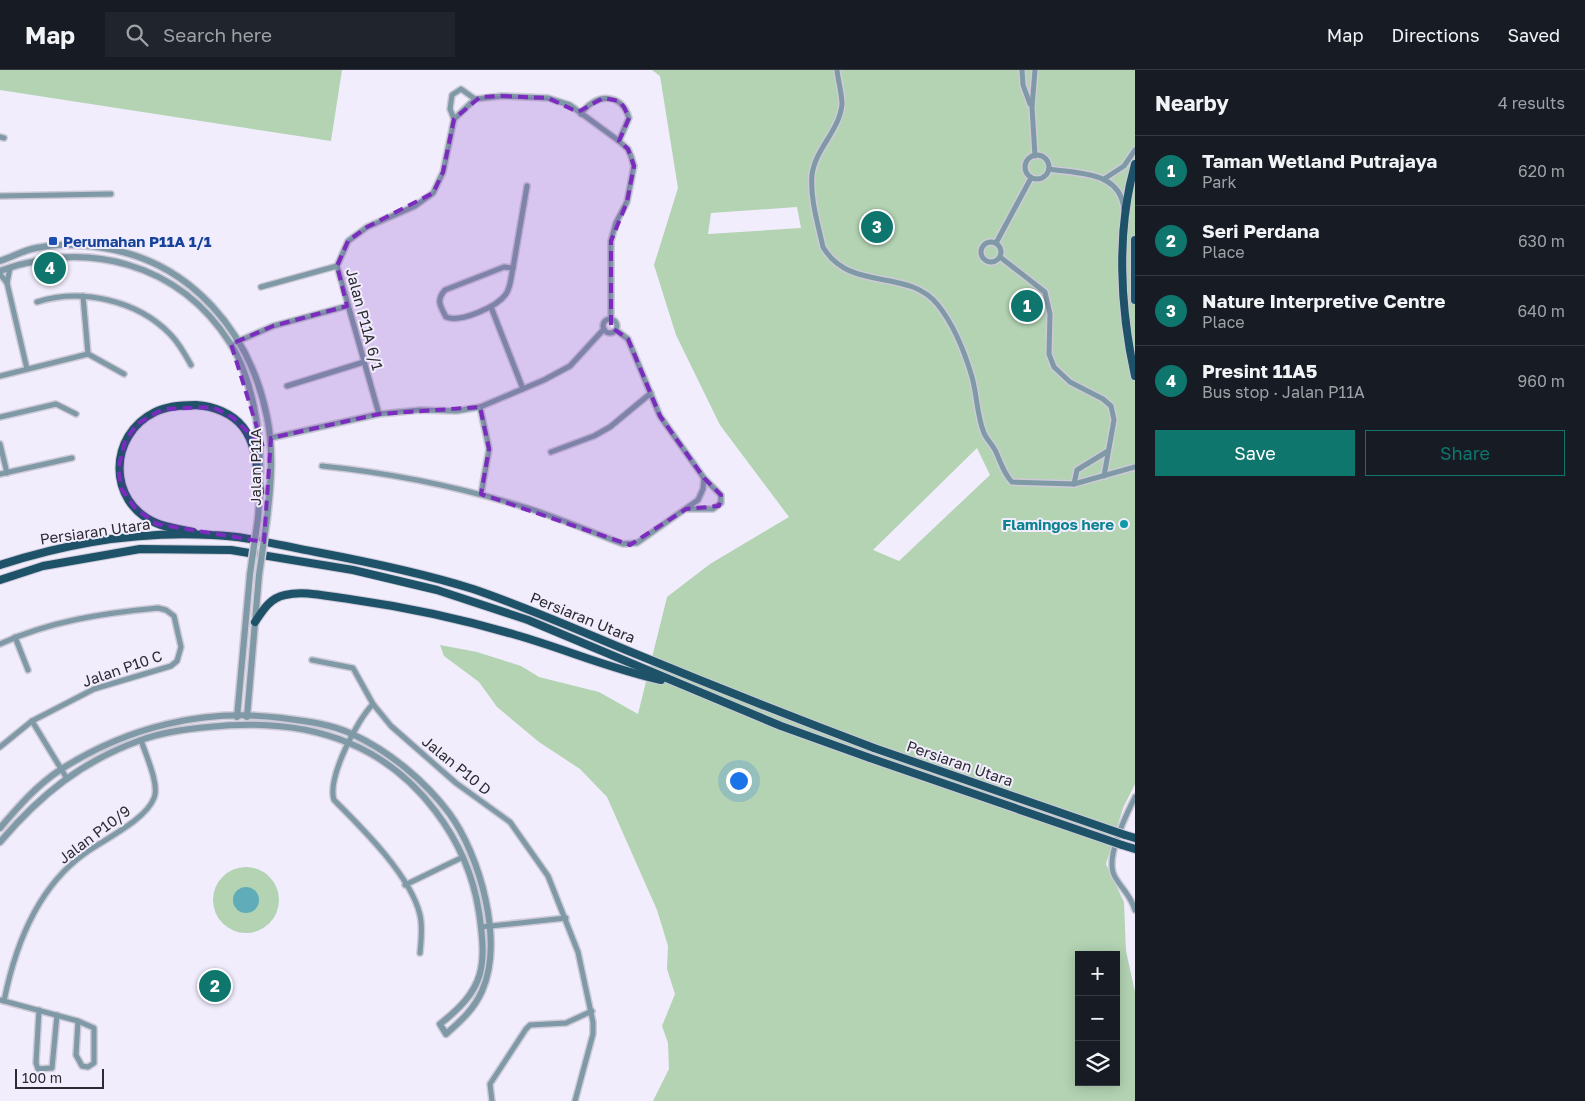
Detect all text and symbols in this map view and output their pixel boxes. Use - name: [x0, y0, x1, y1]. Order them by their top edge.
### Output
- search box: [105, 12, 455, 57]
- text: Map: [25, 20, 75, 49]
- icon: search: [123, 21, 151, 49]
- text: Search here: [163, 23, 272, 46]
- text: Map: [1327, 24, 1363, 46]
- text: Directions: [1391, 24, 1479, 46]
- text: Saved: [1507, 24, 1560, 46]
- text: Nearby: [1155, 90, 1229, 116]
- text: 4 results: [1498, 93, 1565, 113]
- text: Taman Wetland Putrajaya: [1202, 149, 1437, 172]
- text: 1: [1167, 161, 1175, 181]
- text: 620 m: [1518, 161, 1565, 181]
- text: Park: [1202, 172, 1237, 192]
- pin: 3: [861, 208, 893, 246]
- text: Seri Perdana: [1202, 219, 1319, 242]
- text: 2: [1166, 231, 1176, 251]
- text: 630 m: [1518, 231, 1565, 251]
- place label: Perumahan P11A 1/1: [63, 232, 212, 250]
- marker: Perumahan P11A 1/1: [47, 235, 59, 247]
- text: Place: [1202, 242, 1245, 262]
- pin: 4: [34, 249, 66, 287]
- street label: Jalan P11A 6/1: [343, 266, 387, 372]
- pin: 1: [1011, 287, 1043, 325]
- text: Nature Interpretive Centre: [1202, 289, 1445, 312]
- text: 3: [1166, 301, 1176, 321]
- text: 640 m: [1517, 301, 1565, 321]
- text: Place: [1202, 312, 1245, 332]
- text: Presint 11A5: [1202, 359, 1317, 382]
- text: 4: [1166, 371, 1176, 391]
- text: 960 m: [1518, 371, 1565, 391]
- text: Bus stop · Jalan P11A: [1202, 382, 1365, 402]
- street label: Jalan P11A: [246, 428, 264, 506]
- button: Save: [1155, 430, 1355, 476]
- button: Share: [1365, 430, 1565, 476]
- street label: Persiaran Utara: [39, 514, 151, 548]
- place label: Flamingos here: [1002, 515, 1114, 533]
- marker: Flamingos here: [1118, 518, 1130, 530]
- street label: Persiaran Utara: [528, 588, 638, 646]
- street label: Jalan P10 C: [80, 646, 164, 690]
- street label: Jalan P10 D: [419, 732, 495, 798]
- street label: Persiaran Utara: [904, 736, 1016, 790]
- your location: [726, 768, 752, 794]
- street label: Jalan P10/9: [54, 801, 134, 867]
- map controls: [1075, 951, 1120, 1086]
- button: +: [1075, 951, 1120, 996]
- pin: 2: [199, 967, 231, 1005]
- button: −: [1075, 996, 1120, 1041]
- button: layers: [1075, 1041, 1120, 1086]
- scale bar: [15, 1066, 104, 1089]
- text: 100 m: [22, 1069, 62, 1086]

